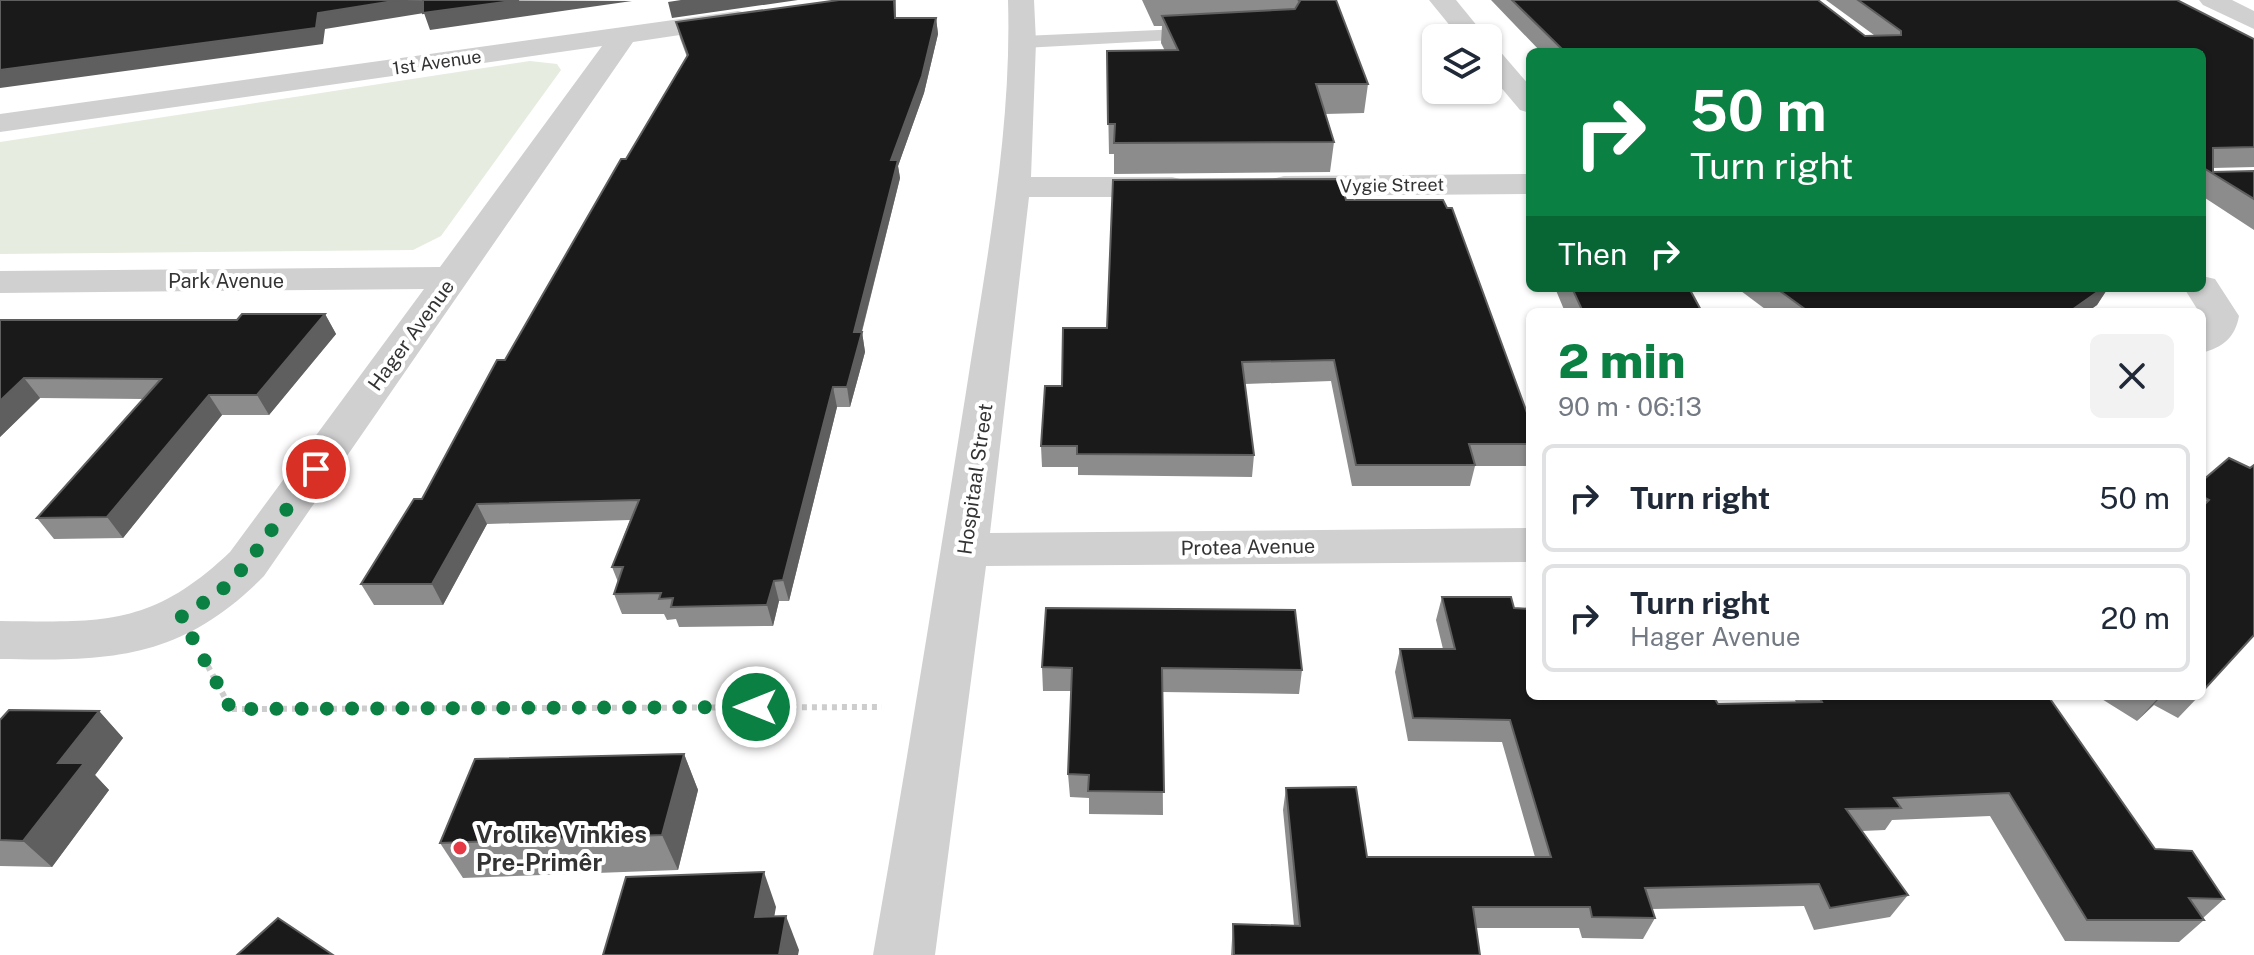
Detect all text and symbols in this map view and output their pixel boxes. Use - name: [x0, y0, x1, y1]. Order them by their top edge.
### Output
- map controls: [1422, 24, 1502, 104]
- button: layers: [1422, 24, 1502, 104]
- street label: 1st Avenue: [391, 45, 483, 79]
- text: 50 m: [1690, 78, 1827, 144]
- icon: right: [1558, 80, 1662, 184]
- text: Turn right: [1690, 145, 1853, 187]
- street label: Vygie Street: [1340, 174, 1444, 196]
- icon: right: [1643, 232, 1687, 276]
- text: Then: [1558, 236, 1627, 272]
- street label: Park Avenue: [168, 269, 284, 293]
- street label: Hager Avenue: [363, 275, 459, 395]
- text: 2 min: [1558, 332, 1686, 389]
- button: close: [2090, 334, 2174, 418]
- text: 90 m · 06:13: [1558, 391, 1702, 422]
- street label: Hospitaal Street: [953, 402, 997, 556]
- pin: [282, 435, 350, 503]
- icon: arrive: [294, 447, 338, 491]
- icon: right: [1562, 476, 1606, 520]
- text: Turn right: [1630, 480, 1770, 516]
- text: 50 m: [2099, 480, 2170, 516]
- street label: Protea Avenue: [1181, 534, 1315, 560]
- text: Turn right: [1630, 585, 1770, 621]
- icon: right: [1562, 596, 1606, 640]
- text: 20 m: [2101, 600, 2170, 636]
- text: Hager Avenue: [1630, 621, 1800, 652]
- position arrow: [714, 665, 798, 749]
- place label: Vrolike Vinkies Pre-Primêr: [476, 820, 647, 876]
- marker: Vrolike Vinkies Pre-Primêr: [451, 839, 469, 857]

